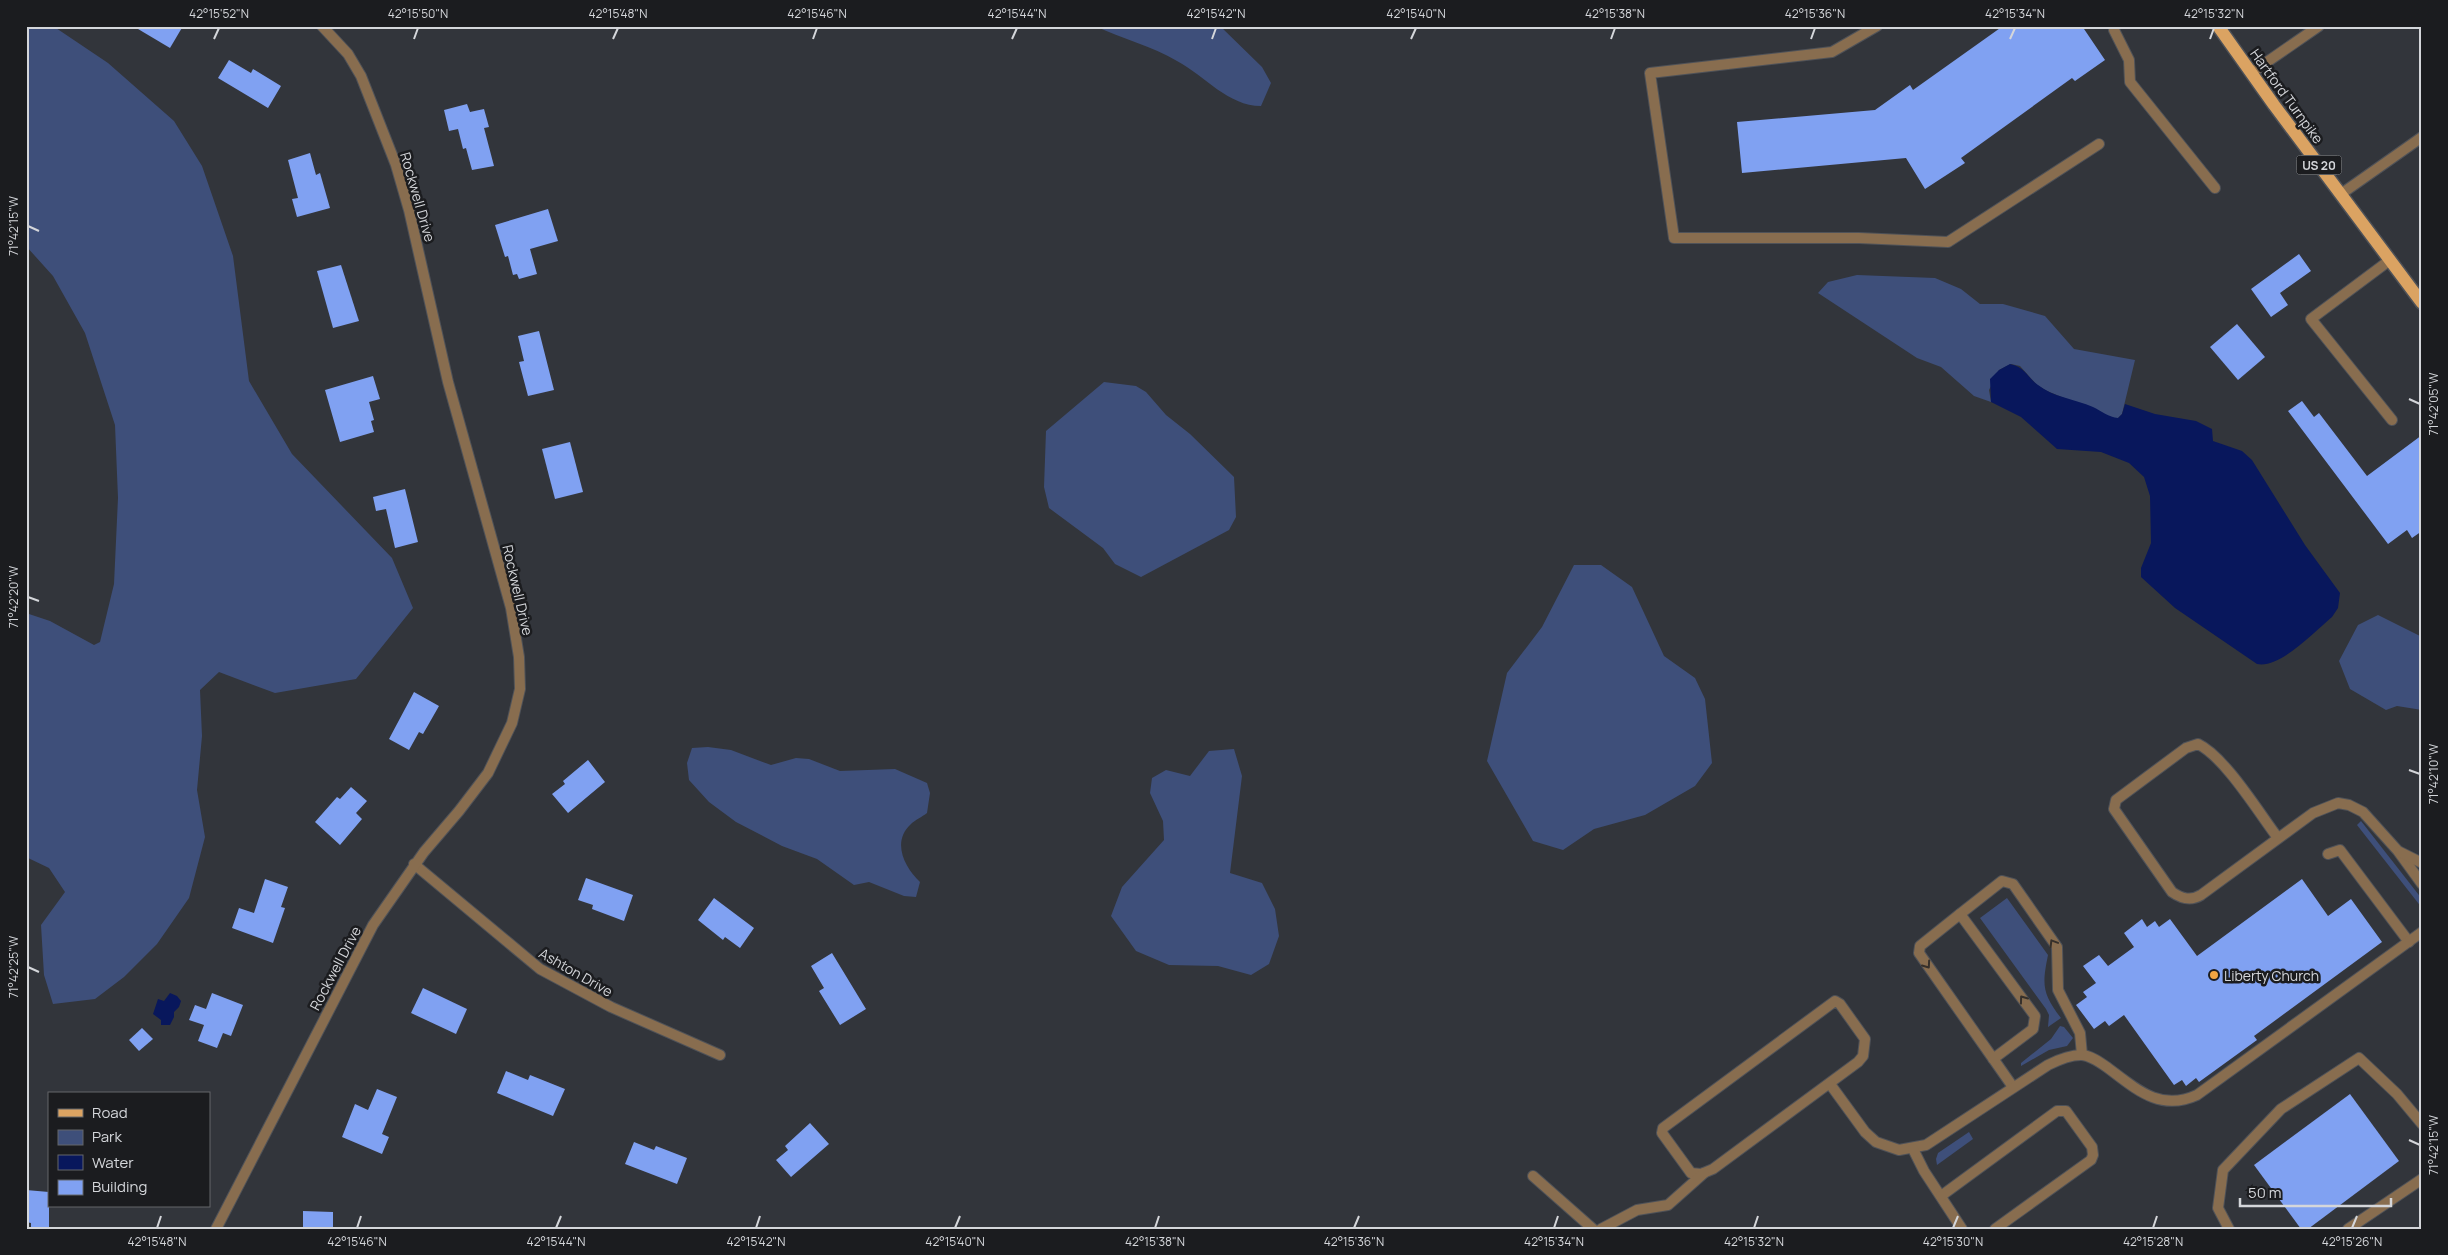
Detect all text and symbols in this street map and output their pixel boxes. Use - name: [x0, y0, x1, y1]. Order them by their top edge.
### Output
- text: 42°15'52"N: [189, 5, 249, 22]
- text: 42°15'50"N: [388, 5, 448, 22]
- text: 42°15'48"N: [588, 5, 648, 22]
- text: 42°15'46"N: [787, 5, 847, 22]
- text: 42°15'44"N: [988, 5, 1046, 22]
- text: 42°15'42"N: [1187, 5, 1245, 22]
- text: 42°15'40"N: [1386, 5, 1446, 22]
- text: 42°15'38"N: [1585, 5, 1645, 22]
- text: 42°15'36"N: [1785, 5, 1845, 22]
- text: 42°15'34"N: [1985, 5, 2045, 22]
- text: 42°15'32"N: [2184, 5, 2244, 22]
- street label: Hartford Turnpike: [2246, 45, 2328, 147]
- street label: Rockwell Drive: [396, 150, 440, 244]
- road number: US 20: [2296, 156, 2342, 174]
- text: 71°42'15"W: [5, 195, 22, 256]
- text: 71°42'05"W: [2425, 372, 2442, 435]
- street label: Rockwell Drive: [498, 543, 538, 637]
- text: 71°42'20"W: [5, 565, 22, 628]
- text: 71°42'10"W: [2425, 743, 2442, 804]
- street label: Rockwell Drive: [305, 923, 365, 1013]
- text: 71°42'25"W: [5, 935, 22, 998]
- one-way arrow: [2050, 939, 2060, 948]
- street label: Ashton Drive: [536, 943, 616, 1001]
- one-way arrow: [1921, 959, 1930, 968]
- place label: Liberty Church: [2224, 966, 2319, 985]
- marker: Liberty Church: [2208, 969, 2220, 981]
- one-way arrow: [2020, 996, 2030, 1005]
- legend: [48, 1092, 210, 1208]
- text: Road: [92, 1102, 128, 1123]
- text: 71°42'15"W: [2425, 1114, 2442, 1175]
- text: Park: [92, 1126, 122, 1147]
- text: Water: [92, 1152, 134, 1173]
- scale bar: [2240, 1175, 2392, 1207]
- text: Building: [92, 1176, 147, 1197]
- text: 50 m: [2248, 1182, 2282, 1203]
- text: 42°15'48"N: [127, 1233, 187, 1250]
- text: 42°15'46"N: [327, 1233, 387, 1250]
- text: 42°15'44"N: [527, 1233, 585, 1250]
- text: 42°15'42"N: [727, 1233, 785, 1250]
- text: 42°15'40"N: [925, 1233, 985, 1250]
- text: 42°15'38"N: [1125, 1233, 1185, 1250]
- text: 42°15'36"N: [1324, 1233, 1384, 1250]
- text: 42°15'34"N: [1524, 1233, 1584, 1250]
- text: 42°15'32"N: [1724, 1233, 1784, 1250]
- text: 42°15'30"N: [1923, 1233, 1983, 1250]
- text: 42°15'28"N: [2123, 1233, 2183, 1250]
- text: 42°15'26"N: [2322, 1233, 2382, 1250]

